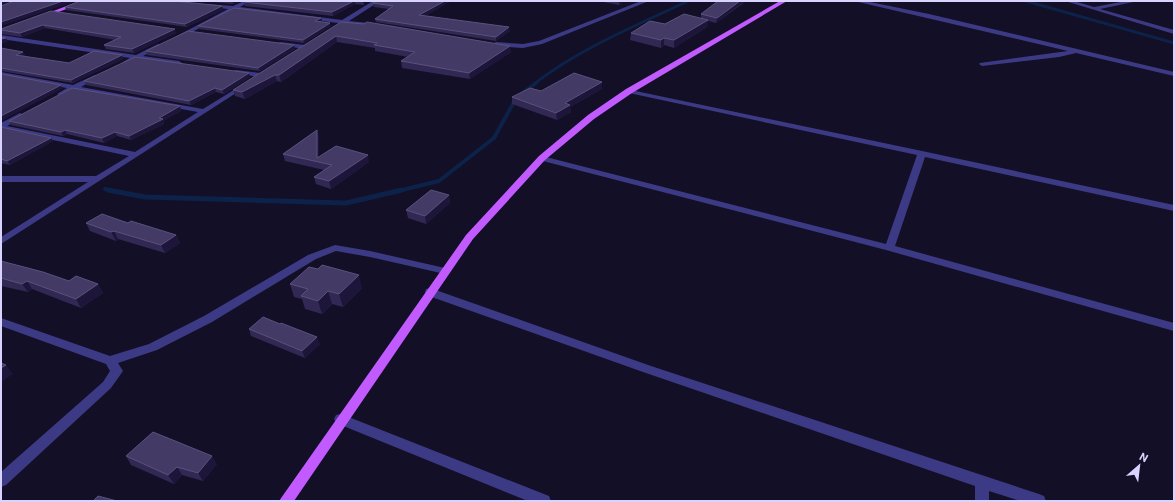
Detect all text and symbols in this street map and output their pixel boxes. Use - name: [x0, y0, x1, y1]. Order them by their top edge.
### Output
- north arrow: [1119, 446, 1159, 486]
- text: N: [1137, 450, 1150, 465]

